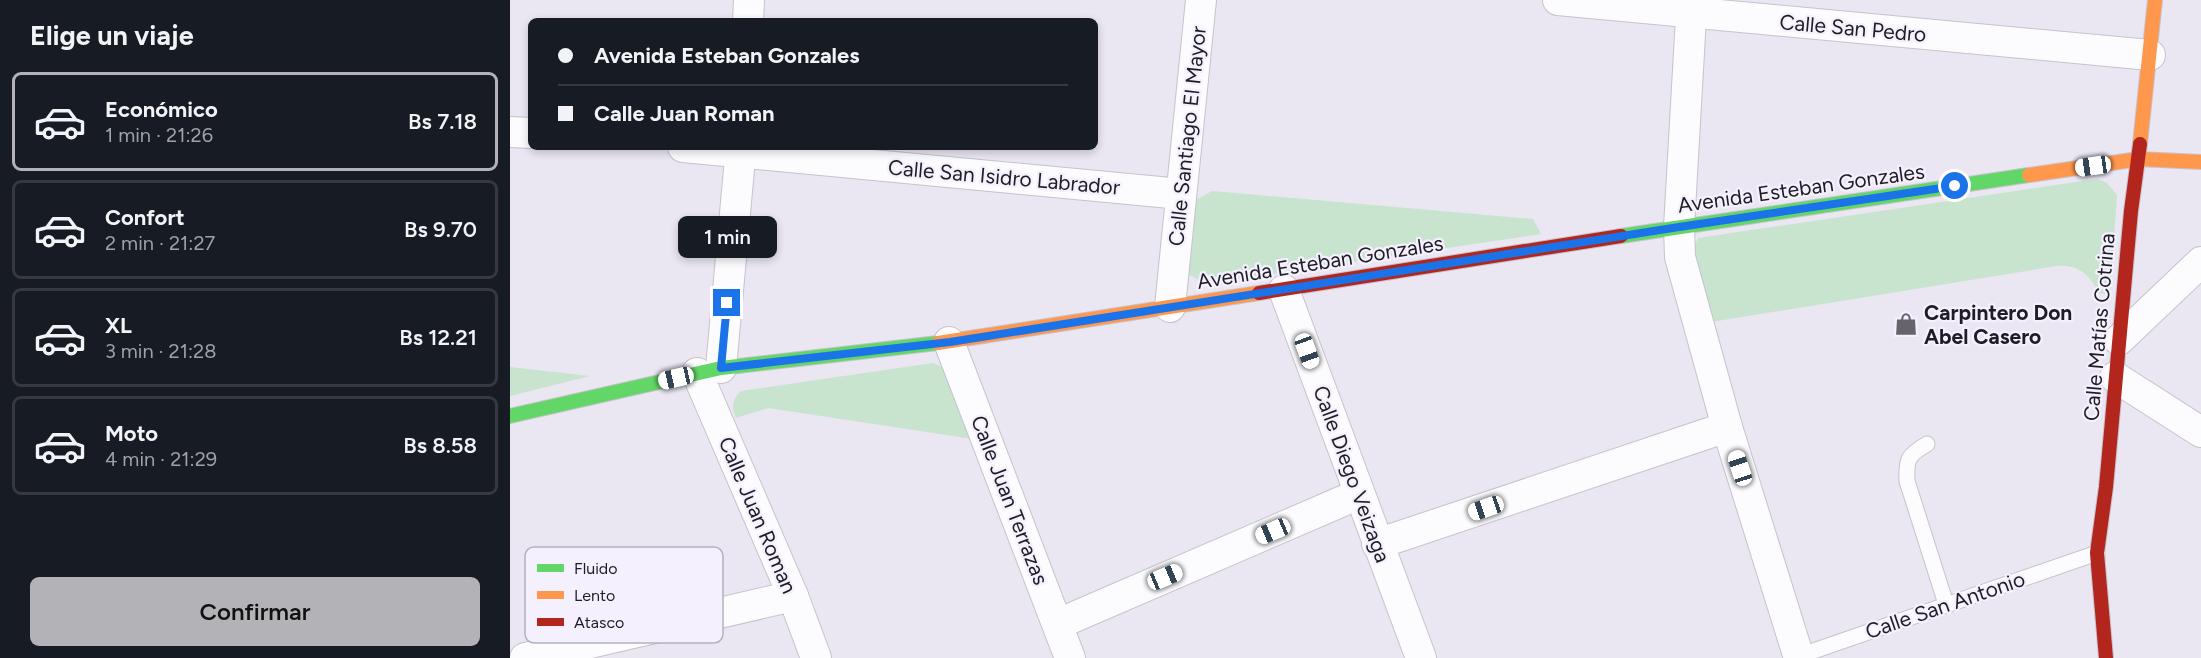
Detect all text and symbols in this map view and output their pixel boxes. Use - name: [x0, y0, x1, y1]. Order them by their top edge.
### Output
- street label: Calle San Pedro: [1779, 9, 1927, 47]
- text: Elige un viaje: [30, 19, 194, 52]
- street label: Calle Santiago El Mayor: [1163, 25, 1211, 247]
- text: Avenida Esteban Gonzales: [594, 42, 859, 69]
- icon: car: [33, 95, 87, 149]
- text: Económico: [105, 96, 218, 123]
- text: Calle Juan Roman: [594, 100, 774, 127]
- text: Bs 7.18: [408, 108, 477, 135]
- text: 1 min · 21:26: [105, 123, 213, 147]
- street label: Calle San Isidro Labrador: [887, 154, 1121, 200]
- car: [2074, 155, 2112, 177]
- street label: Avenida Esteban Gonzales: [1676, 158, 1926, 218]
- route start: [1941, 172, 1968, 199]
- icon: car: [33, 203, 87, 257]
- text: Confort: [105, 204, 185, 231]
- text: Bs 9.70: [404, 216, 477, 243]
- callout: 1 min: [678, 216, 776, 258]
- text: 1 min: [704, 225, 751, 249]
- street label: Avenida Esteban Gonzales: [1195, 230, 1445, 294]
- text: 2 min · 21:27: [105, 231, 215, 255]
- street label: Calle Matías Cotrina: [2078, 232, 2120, 422]
- route end: [713, 289, 740, 316]
- place label: Carpintero Don Abel Casero: [1924, 300, 2072, 349]
- icon: car: [33, 311, 87, 365]
- shop icon: Carpintero Don Abel Casero: [1893, 311, 1919, 337]
- text: XL: [105, 312, 132, 339]
- text: Bs 12.21: [399, 324, 477, 351]
- car: [1292, 331, 1322, 371]
- text: 3 min · 21:28: [105, 339, 217, 363]
- car: [656, 365, 696, 391]
- street label: Calle Diego Veizaga: [1308, 382, 1396, 566]
- street label: Calle Juan Terrazas: [966, 412, 1054, 588]
- icon: car: [33, 419, 87, 473]
- text: Moto: [105, 420, 158, 447]
- text: Bs 8.58: [403, 432, 477, 459]
- street label: Calle Juan Roman: [714, 433, 802, 597]
- text: 4 min · 21:29: [105, 447, 217, 471]
- car: [1726, 448, 1754, 488]
- car: [1466, 494, 1506, 522]
- car: [1253, 516, 1293, 546]
- legend: [525, 547, 723, 643]
- text: Fluido: [574, 559, 618, 578]
- car: [1145, 562, 1185, 592]
- street label: Calle San Antonio: [1862, 566, 2028, 644]
- button: Confirmar: [30, 577, 480, 646]
- text: Lento: [574, 586, 615, 605]
- text: Atasco: [574, 613, 624, 632]

